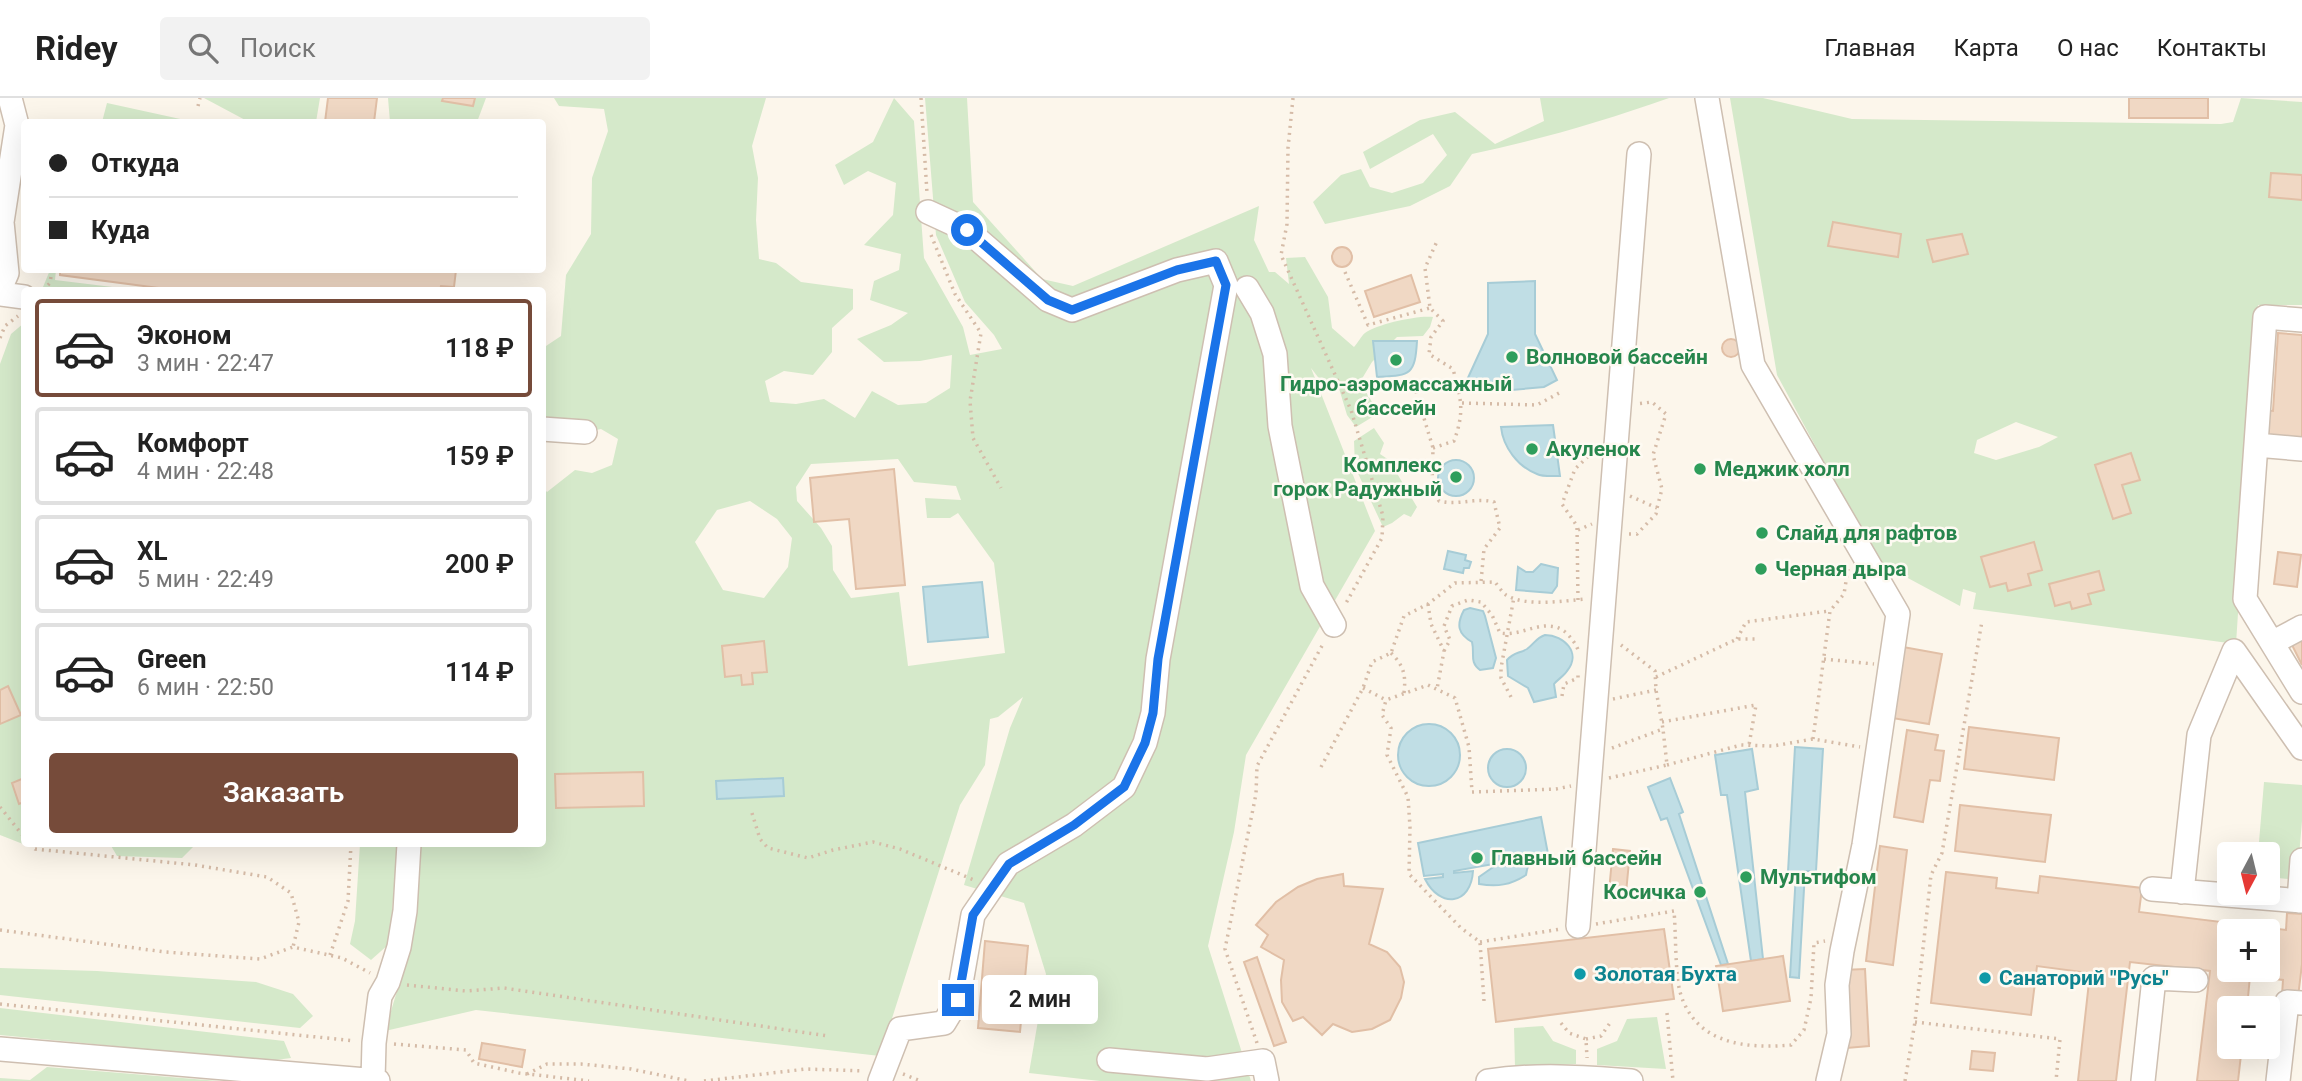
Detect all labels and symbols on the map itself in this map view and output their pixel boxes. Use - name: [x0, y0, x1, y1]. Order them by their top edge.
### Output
- route start: [951, 214, 983, 246]
- place label: Волновой бассейн: [1526, 345, 1708, 369]
- marker: Волновой бассейн: [1504, 349, 1520, 365]
- marker: Гидро-аэромассажный бассейн: [1388, 352, 1404, 368]
- place label: Гидро-аэромассажный бассейн: [1280, 372, 1512, 420]
- place label: Акуленок: [1546, 437, 1641, 461]
- marker: Акуленок: [1524, 441, 1540, 457]
- place label: Комплекс горок Радужный: [1273, 453, 1442, 501]
- place label: Меджик холл: [1714, 457, 1850, 481]
- marker: Меджик холл: [1692, 461, 1708, 477]
- marker: Комплекс горок Радужный: [1448, 469, 1464, 485]
- place label: Слайд для рафтов: [1776, 521, 1957, 545]
- marker: Слайд для рафтов: [1754, 525, 1770, 541]
- place label: Черная дыра: [1775, 557, 1907, 581]
- marker: Черная дыра: [1753, 561, 1769, 577]
- north arrow: [2217, 842, 2280, 905]
- place label: Главный бассейн: [1491, 846, 1662, 870]
- marker: Главный бассейн: [1469, 850, 1485, 866]
- place label: Мультифом: [1760, 865, 1877, 889]
- marker: Мультифом: [1738, 869, 1754, 885]
- place label: Косичка: [1603, 880, 1686, 904]
- marker: Косичка: [1692, 884, 1708, 900]
- place label: Золотая Бухта: [1594, 962, 1737, 986]
- marker: Золотая Бухта: [1572, 966, 1588, 982]
- place label: Санаторий "Русь": [1999, 966, 2169, 990]
- marker: Санаторий "Русь": [1977, 970, 1993, 986]
- callout: 2 мин: [982, 976, 1098, 1024]
- route end: [942, 984, 974, 1016]

